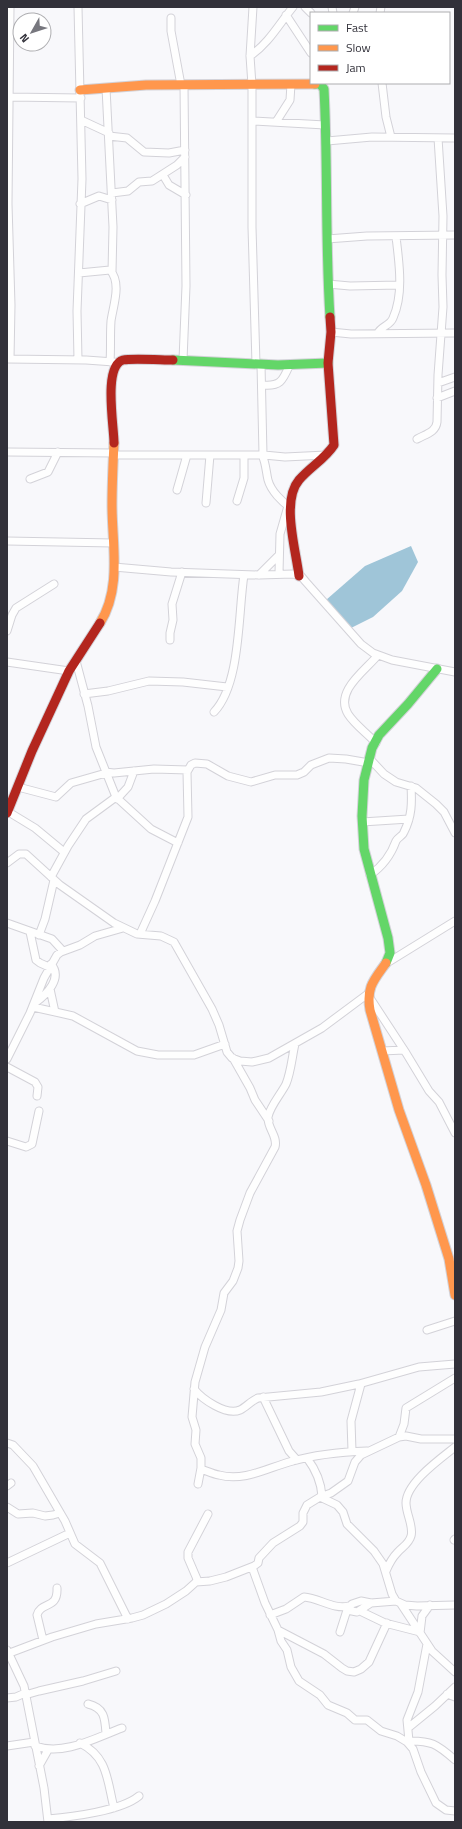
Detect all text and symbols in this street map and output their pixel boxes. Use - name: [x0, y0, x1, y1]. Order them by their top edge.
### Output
- north arrow: [12, 12, 52, 52]
- legend: [310, 12, 450, 84]
- text: Fast: [346, 18, 369, 37]
- text: N: [16, 30, 33, 46]
- text: Slow: [346, 38, 371, 57]
- text: Jam: [346, 58, 366, 77]

